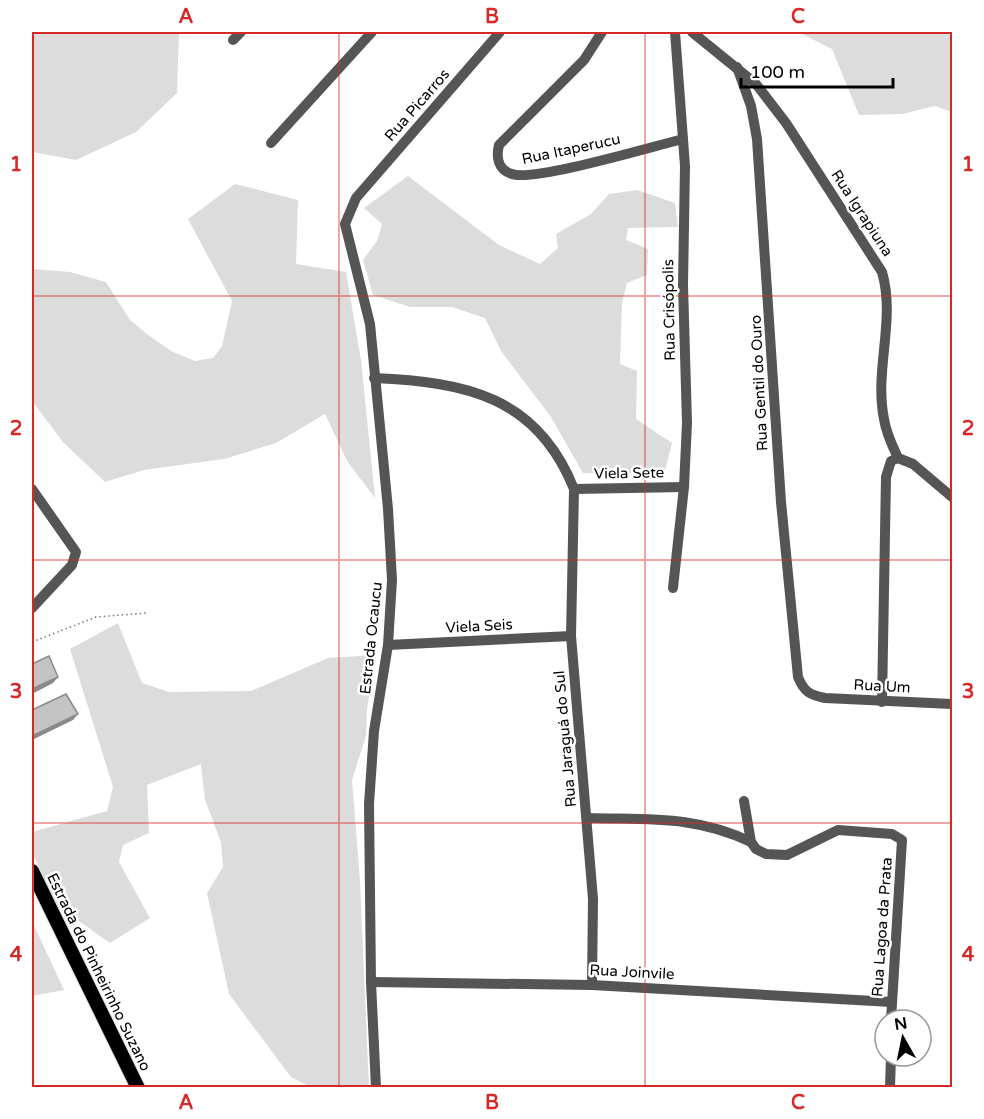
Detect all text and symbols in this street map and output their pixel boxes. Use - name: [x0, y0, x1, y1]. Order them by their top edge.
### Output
- text: A: [179, 5, 194, 29]
- text: B: [485, 5, 499, 29]
- text: C: [791, 5, 805, 29]
- scale bar: [741, 51, 892, 89]
- text: 100 m: [750, 61, 805, 83]
- street label: Rua Picarros: [381, 65, 453, 145]
- street label: Rua Itaperucu: [520, 130, 622, 168]
- text: 1: [10, 153, 22, 177]
- text: 1: [962, 153, 974, 177]
- street label: Rua Igrapiuna: [827, 166, 897, 260]
- street label: Rua Crisópolis: [659, 259, 679, 361]
- street label: Rua Gentil do Ouro: [746, 314, 772, 452]
- text: 2: [10, 417, 22, 441]
- text: 2: [962, 417, 974, 441]
- street label: Viela Sete: [594, 463, 664, 483]
- street label: Estrada Ocaucu: [356, 581, 386, 695]
- street label: Viela Seis: [445, 615, 513, 637]
- street label: Rua Jaraguá do Sul: [550, 670, 580, 808]
- street label: Rua Um: [853, 676, 911, 696]
- text: 3: [10, 680, 22, 704]
- text: 3: [962, 680, 974, 704]
- street label: Rua Lagoa da Prata: [868, 857, 896, 997]
- street label: Estrada do Pinheirinho Suzano: [43, 870, 155, 1074]
- text: 4: [10, 943, 23, 967]
- text: 4: [962, 943, 975, 967]
- street label: Rua Joinvile: [589, 961, 675, 983]
- north arrow: [873, 1008, 933, 1068]
- text: N: [893, 1013, 909, 1035]
- text: A: [179, 1091, 194, 1115]
- text: B: [485, 1091, 499, 1115]
- text: C: [791, 1091, 805, 1115]

